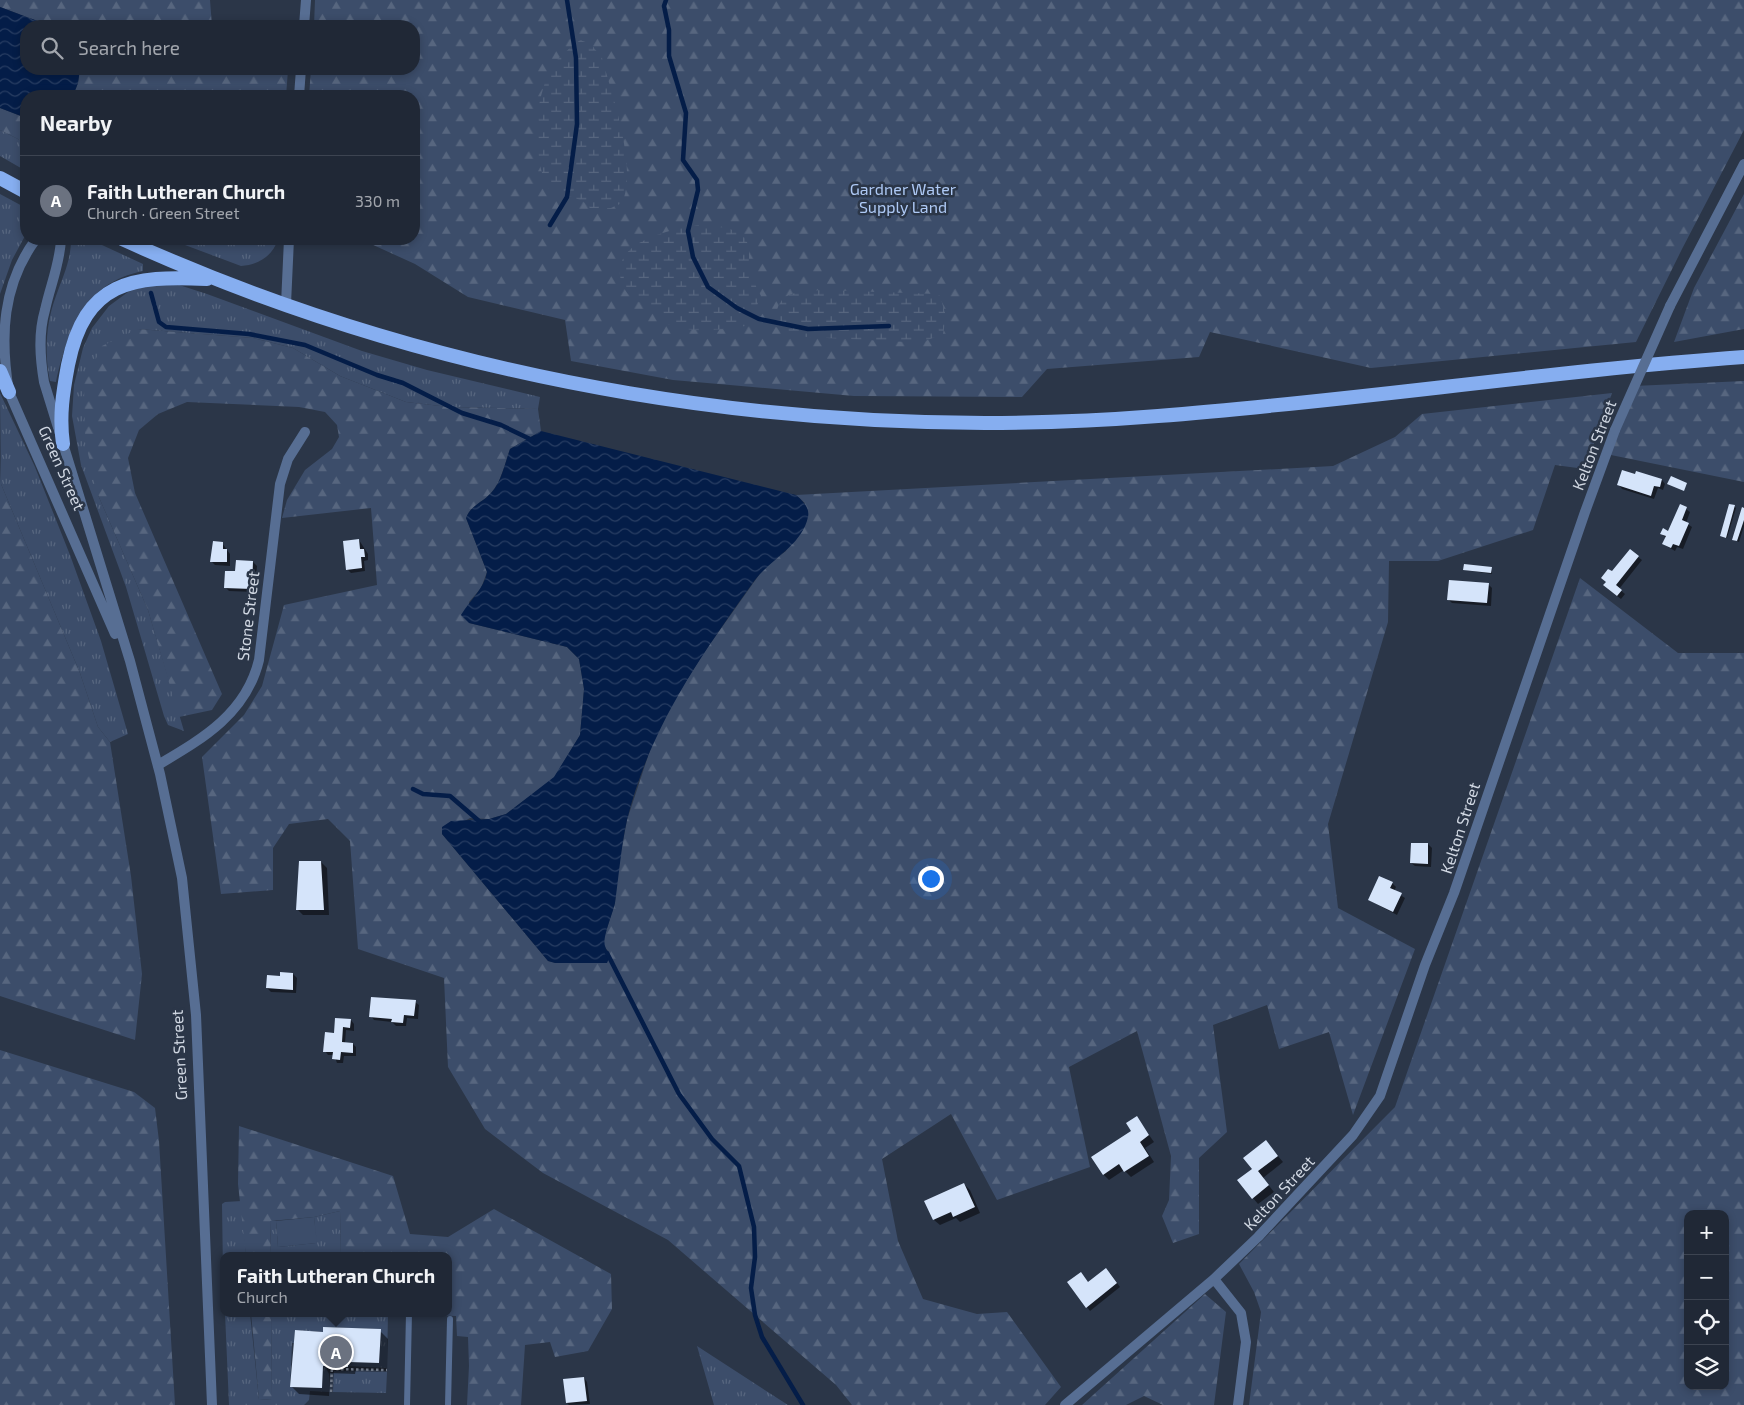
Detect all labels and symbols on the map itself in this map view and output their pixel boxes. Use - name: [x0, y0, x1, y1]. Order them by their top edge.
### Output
- park label: Gardner Water Supply Land: [850, 179, 957, 216]
- street label: Kelton Street: [1568, 397, 1619, 493]
- street label: Green Street: [35, 422, 90, 513]
- street label: Stone Street: [233, 570, 262, 662]
- street label: Kelton Street: [1436, 780, 1483, 876]
- your location: [918, 866, 944, 892]
- street label: Green Street: [167, 1009, 190, 1101]
- street label: Kelton Street: [1239, 1151, 1318, 1234]
- pin: A: [320, 1333, 352, 1371]

